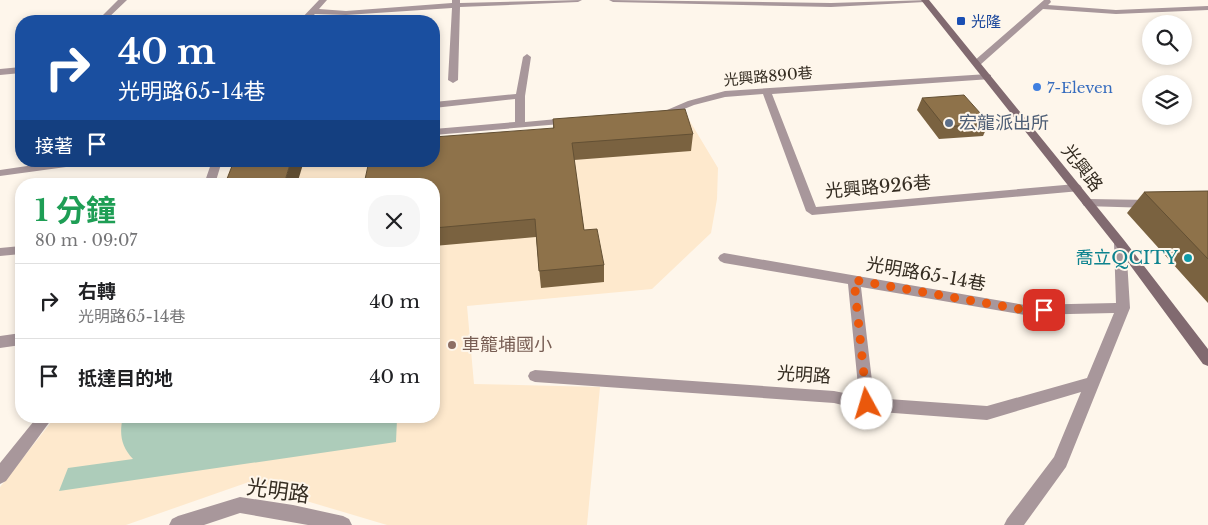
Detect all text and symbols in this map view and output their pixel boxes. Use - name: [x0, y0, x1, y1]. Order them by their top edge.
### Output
- place label: 光隆: [971, 12, 1001, 31]
- marker: 光隆: [955, 15, 967, 27]
- map controls: [1142, 15, 1192, 125]
- button: search: [1142, 15, 1192, 65]
- text: 40 m: [118, 30, 216, 73]
- icon: right: [35, 35, 100, 100]
- street label: 光興路890巷: [723, 63, 813, 89]
- button: layers: [1142, 75, 1192, 125]
- text: 光明路65-14巷: [118, 78, 266, 105]
- place label: 7-Eleven: [1047, 78, 1113, 97]
- marker: 7-Eleven: [1031, 81, 1043, 93]
- place label: 宏龍派出所: [959, 112, 1049, 134]
- marker: 宏龍派出所: [943, 117, 955, 129]
- icon: arrive: [83, 130, 111, 158]
- text: 接著: [35, 135, 73, 158]
- street label: 光興路: [1057, 140, 1107, 196]
- street label: 光興路926巷: [824, 171, 932, 203]
- text: 1 分鐘: [35, 192, 116, 229]
- button: close: [368, 195, 420, 247]
- text: 80 m · 09:07: [35, 230, 137, 250]
- place label: 喬立QCITY: [1075, 247, 1179, 269]
- marker: 喬立QCITY: [1182, 252, 1194, 264]
- street label: 光明路65-14巷: [865, 253, 987, 295]
- text: 右轉: [78, 280, 116, 303]
- icon: right: [35, 287, 63, 315]
- pin: [1023, 289, 1065, 331]
- text: 40 m: [369, 290, 420, 313]
- icon: arrive: [1030, 296, 1058, 324]
- text: 光明路65-14巷: [78, 306, 185, 326]
- place label: 車籠埔國小: [462, 334, 552, 356]
- marker: 車籠埔國小: [446, 339, 458, 351]
- icon: arrive: [35, 362, 63, 390]
- street label: 光明路: [776, 362, 832, 388]
- text: 40 m: [369, 365, 420, 388]
- text: 抵達目的地: [78, 367, 173, 390]
- position arrow: [840, 377, 892, 429]
- street label: 光明路: [245, 474, 311, 508]

